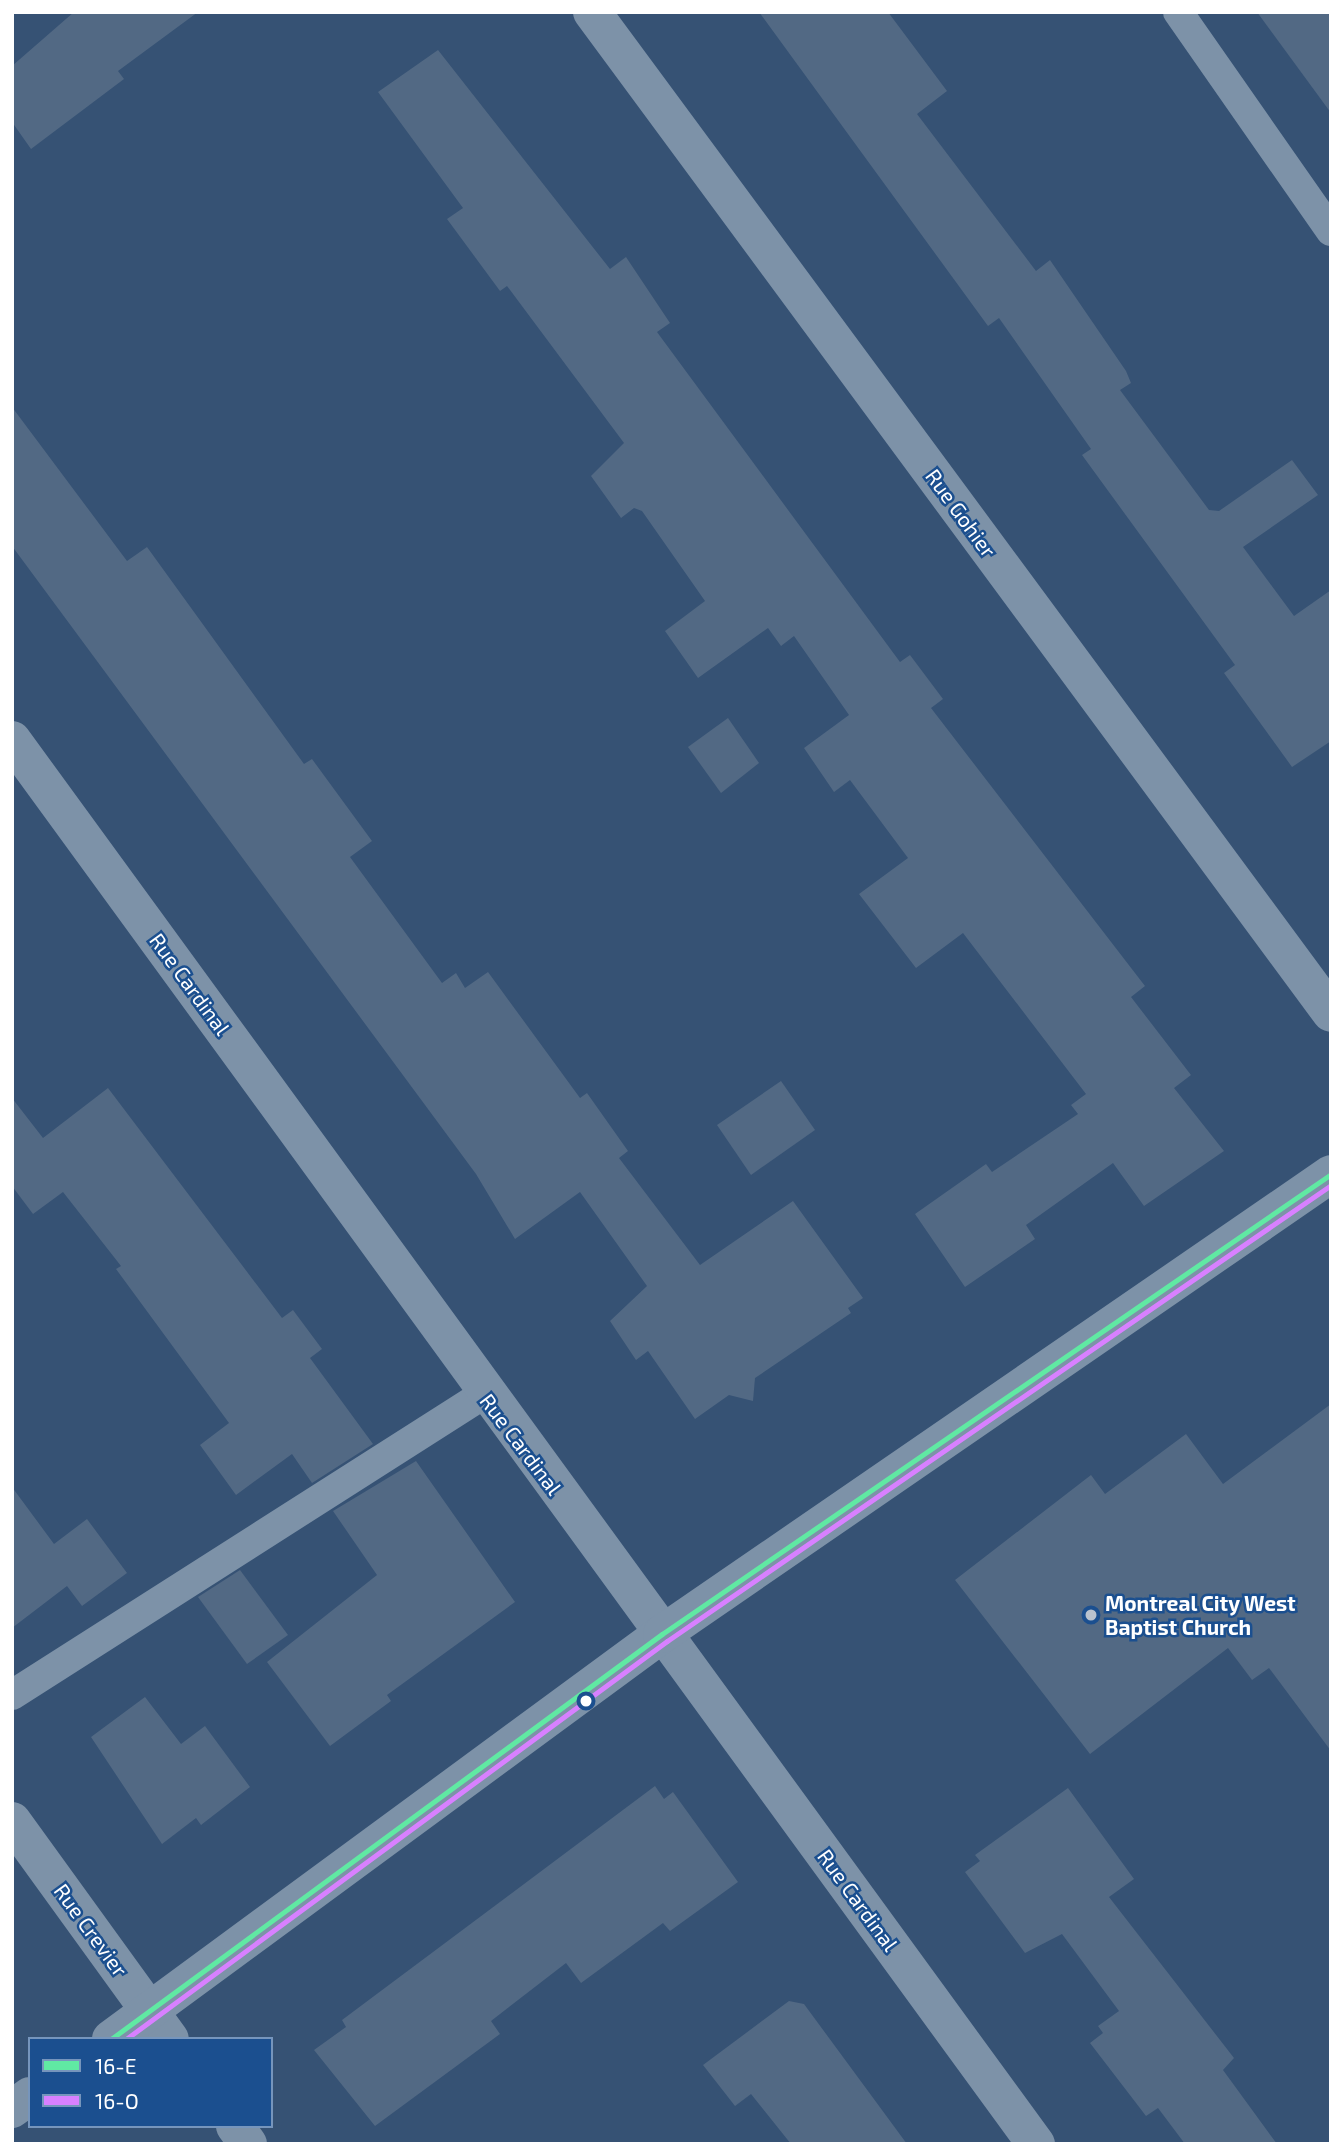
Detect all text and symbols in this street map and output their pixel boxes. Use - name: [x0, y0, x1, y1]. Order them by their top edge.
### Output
- street label: Rue Gohier: [920, 464, 1002, 562]
- street label: Rue Cardinal: [145, 928, 235, 1040]
- street label: Rue Cardinal: [475, 1389, 567, 1499]
- place label: Montreal City West Baptist Church: [1105, 1590, 1297, 1640]
- marker: Montreal City West Baptist Church: [1083, 1607, 1099, 1623]
- unlabelled marker: [579, 1694, 593, 1708]
- street label: Rue Cardinal: [813, 1844, 903, 1956]
- street label: Rue Crevier: [49, 1879, 133, 1981]
- legend: [28, 2037, 273, 2128]
- text: 16-E: [95, 2053, 137, 2078]
- text: 16-O: [95, 2088, 139, 2113]

